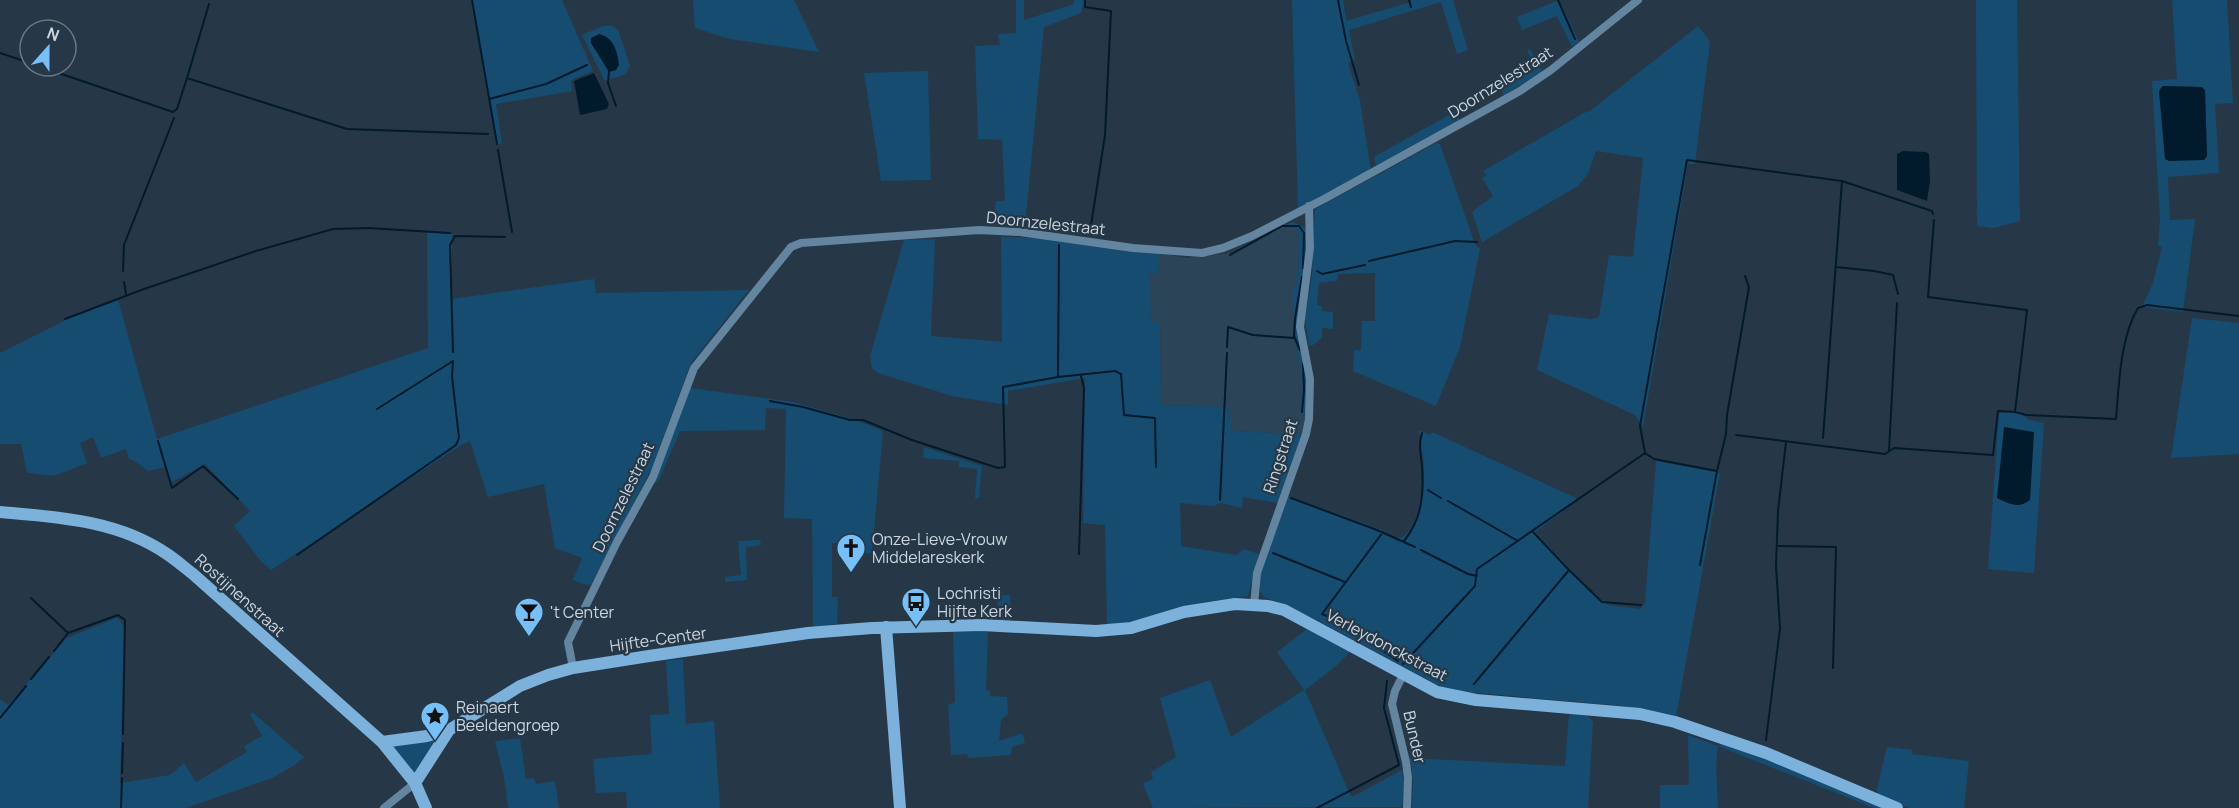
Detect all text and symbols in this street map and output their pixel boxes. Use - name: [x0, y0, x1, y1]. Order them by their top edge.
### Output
- north arrow: [18, 18, 78, 78]
- text: N: [44, 22, 63, 46]
- street label: Doornzelestraat: [1443, 41, 1557, 123]
- street label: Doornzelestraat: [985, 206, 1107, 240]
- street label: Ringstraat: [1258, 416, 1302, 496]
- street label: Doornzelestraat: [587, 438, 659, 556]
- place label: Onze-Lieve-Vrouw Middelareskerk: [872, 528, 1008, 568]
- church icon: Onze-Lieve-Vrouw Middelareskerk: [835, 532, 867, 574]
- street label: Rostijnenstraat: [190, 549, 290, 641]
- place label: Lochristi Hijfte Kerk: [937, 582, 1013, 622]
- bus stop icon: Lochristi Hijfte Kerk: [900, 586, 932, 628]
- bar icon: 't Center: [513, 596, 545, 638]
- place label: 't Center: [550, 601, 615, 623]
- street label: Verleydonckstraat: [1323, 604, 1451, 686]
- street label: Hijfte-Center: [608, 621, 708, 657]
- place label: Reinaert Beeldengroep: [456, 696, 559, 736]
- place icon: Reinaert Beeldengroep: [419, 700, 451, 742]
- street label: Bunder: [1398, 709, 1432, 766]

